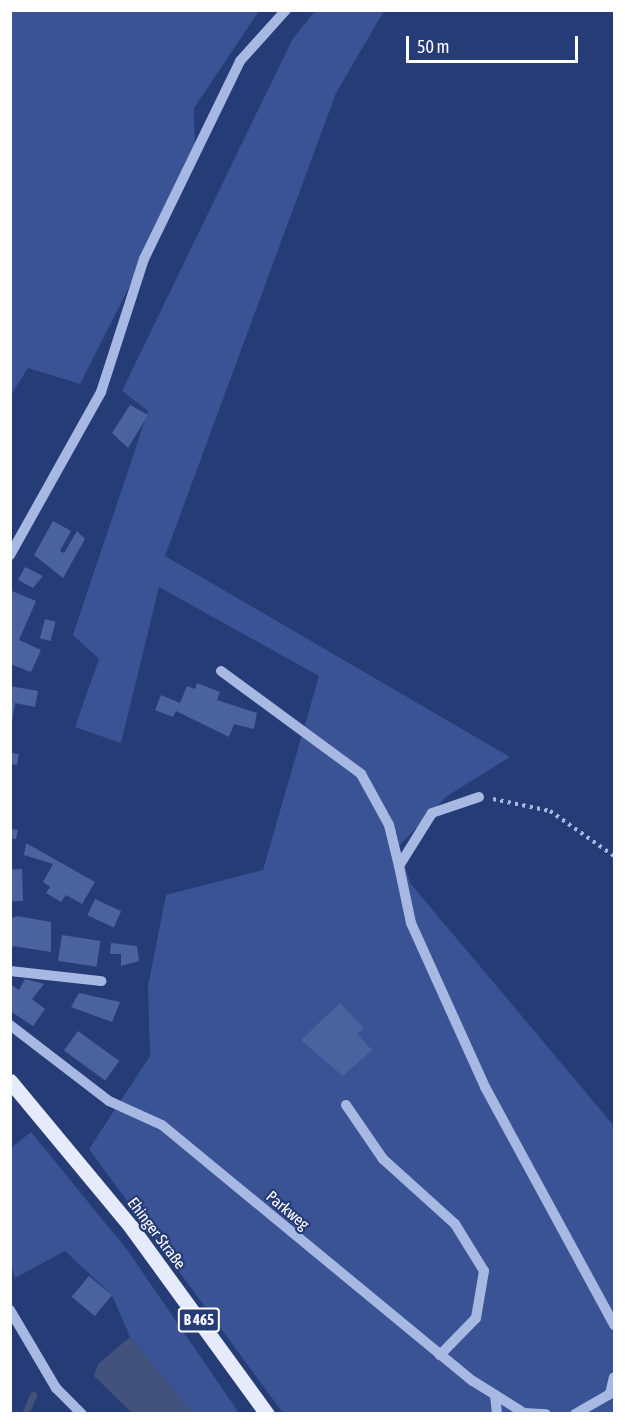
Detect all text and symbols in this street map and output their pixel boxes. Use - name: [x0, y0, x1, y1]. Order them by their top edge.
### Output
- scale bar: [409, 24, 582, 62]
- text: 50 m: [417, 36, 449, 57]
- street label: Parkweg: [263, 1186, 313, 1234]
- street label: Ehinger Straße: [124, 1193, 190, 1273]
- road number: B 465: [176, 1308, 222, 1332]

